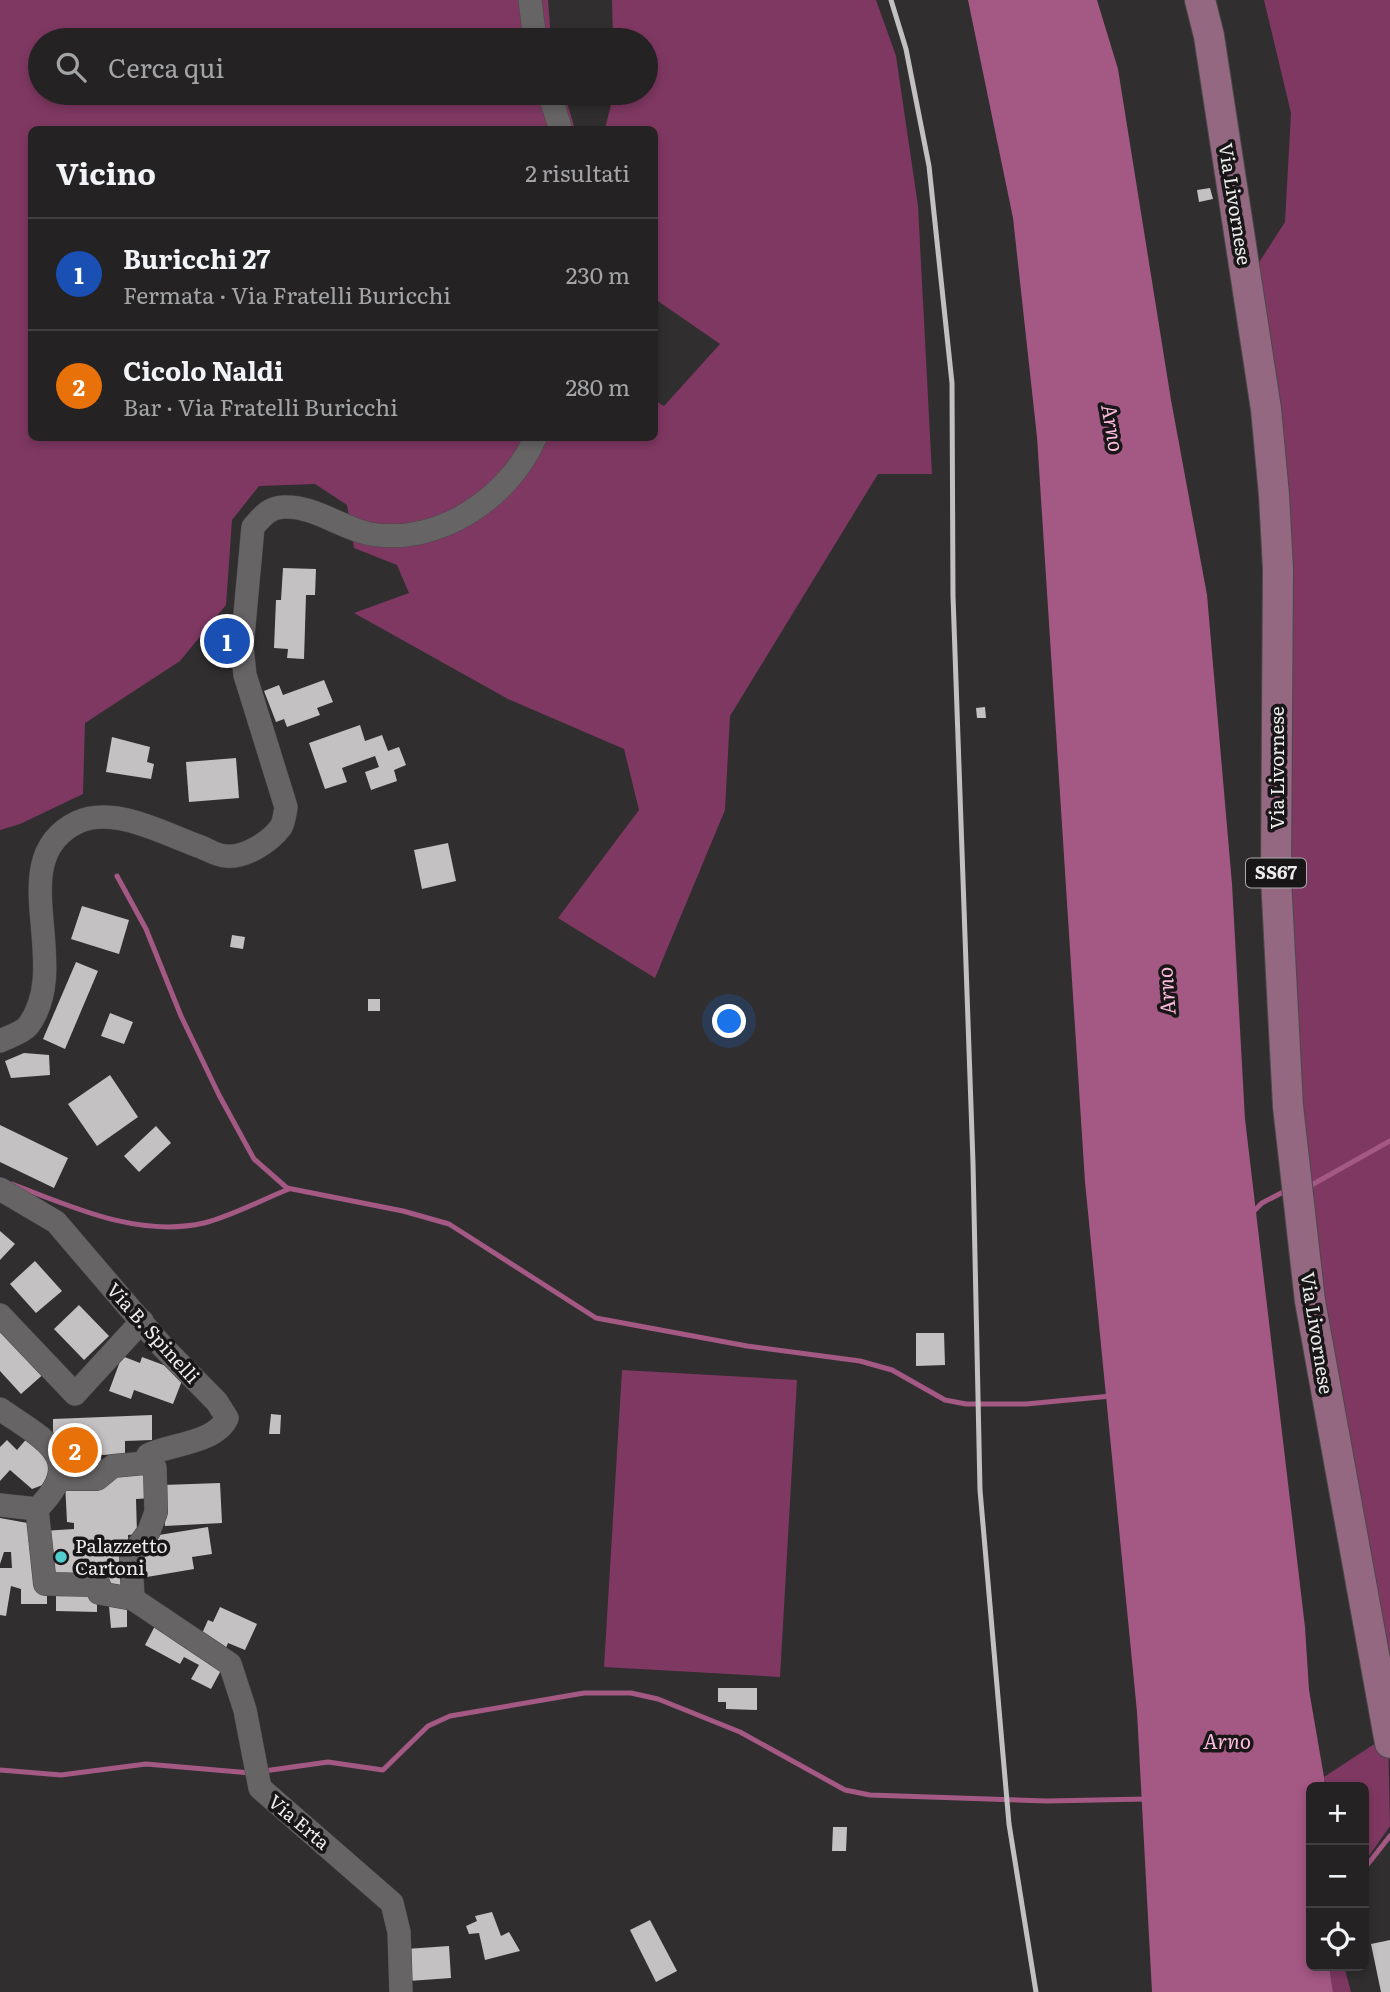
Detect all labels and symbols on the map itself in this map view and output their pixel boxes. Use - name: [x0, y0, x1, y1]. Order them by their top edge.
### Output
- street label: Via Livornese: [1213, 141, 1259, 267]
- water label: Arno: [1095, 401, 1134, 454]
- pin: 1: [204, 615, 250, 667]
- street label: Via Livornese: [1262, 706, 1290, 830]
- road number: SS67: [1246, 858, 1306, 888]
- water label: Arno: [1147, 966, 1182, 1016]
- your location: [712, 1004, 746, 1038]
- street label: Via Livornese: [1295, 1270, 1341, 1396]
- street label: Via B. Spinelli: [101, 1276, 207, 1389]
- pin: 2: [52, 1424, 98, 1476]
- place label: Palazzetto Cartoni: [75, 1531, 168, 1581]
- marker: Palazzetto Cartoni: [53, 1549, 69, 1565]
- water label: Arno: [1203, 1724, 1251, 1755]
- street label: Via Erta: [263, 1787, 337, 1856]

